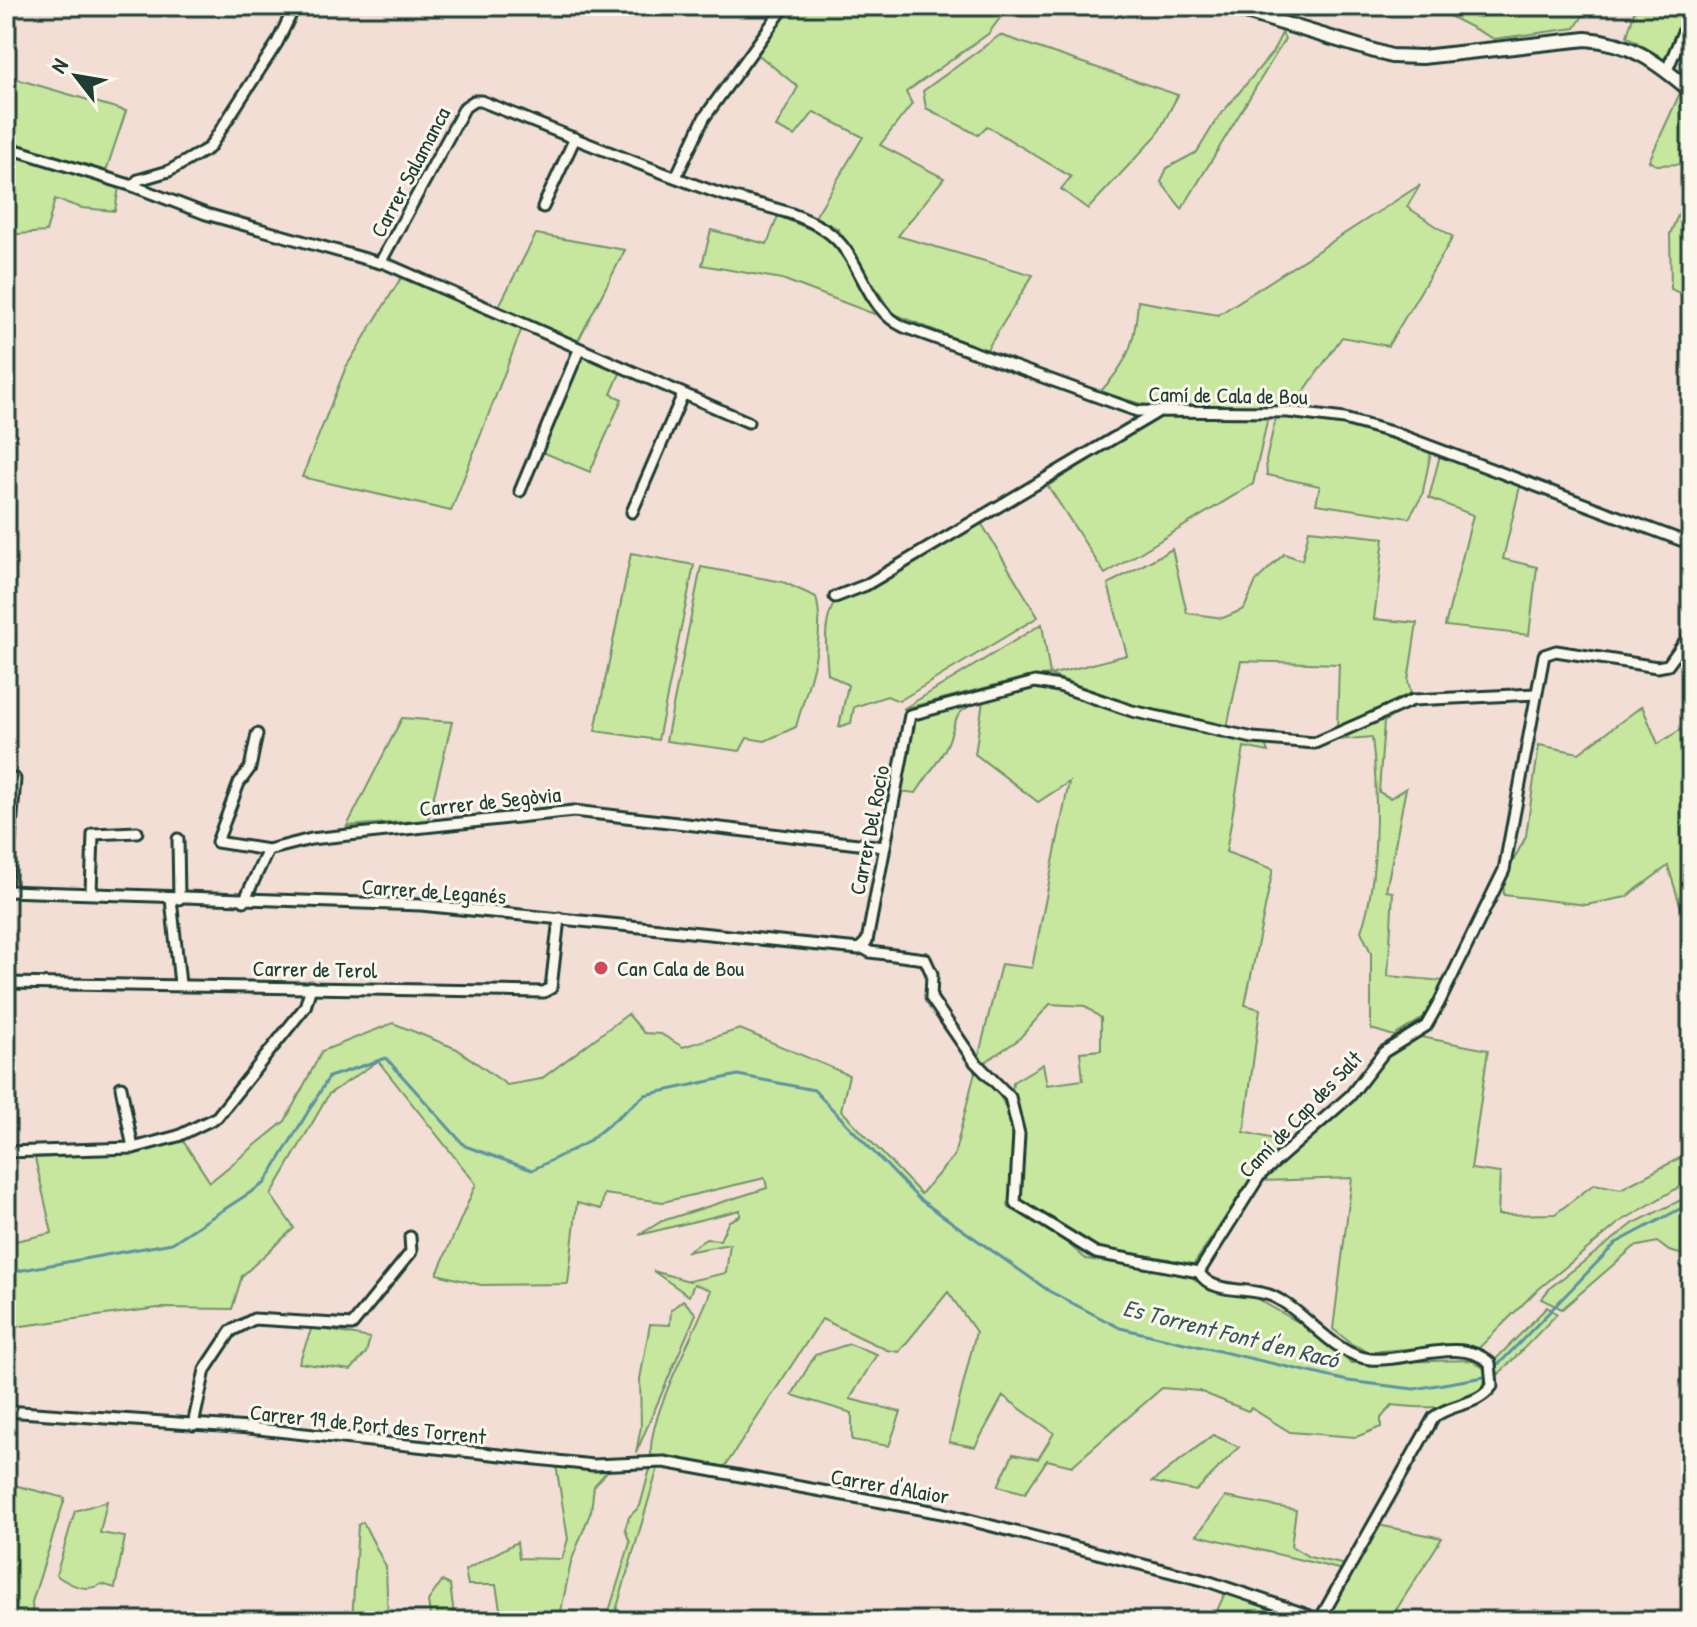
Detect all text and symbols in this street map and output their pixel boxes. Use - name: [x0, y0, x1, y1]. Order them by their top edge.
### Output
- north arrow: [36, 36, 116, 116]
- text: N: [43, 53, 75, 78]
- street label: Carrer Salamanca: [363, 101, 457, 243]
- street label: Camí de Cala de Bou: [1148, 379, 1308, 411]
- street label: Carrer Del Rocio: [842, 763, 896, 897]
- street label: Carrer de Segòvia: [418, 779, 563, 823]
- street label: Carrer de Leganés: [361, 871, 507, 911]
- street label: Carrer de Terol: [252, 953, 378, 985]
- place label: Can Cala de Bou: [617, 953, 744, 983]
- marker: Can Cala de Bou: [592, 959, 610, 977]
- street label: Camí de Cap des Salt: [1231, 1044, 1369, 1184]
- water label: Es Torrent Font d'en Racó: [1120, 1291, 1344, 1376]
- street label: Carrer 19 de Port des Torrent: [248, 1397, 488, 1451]
- street label: Carrer d'Alaior: [829, 1461, 952, 1511]

